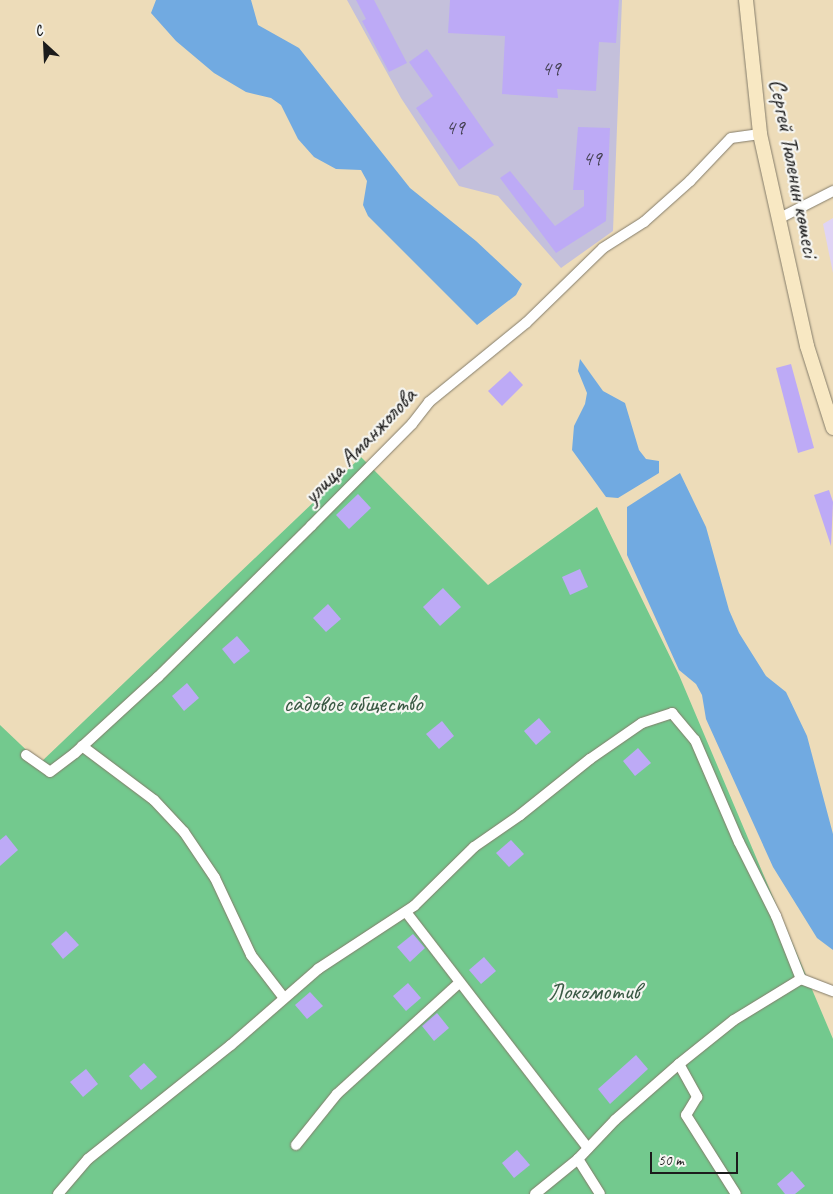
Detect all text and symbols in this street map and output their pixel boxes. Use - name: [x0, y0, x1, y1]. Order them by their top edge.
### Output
- north arrow: [20, 20, 70, 70]
- text: С: [32, 22, 45, 40]
- house number: 49: [542, 55, 560, 81]
- street label: Сергей Тюленин көшесі: [763, 76, 825, 260]
- house number: 49: [446, 114, 464, 140]
- house number: 49: [583, 145, 601, 171]
- street label: улица Аманжолова: [298, 382, 422, 510]
- park label: садовое общество: [284, 690, 422, 718]
- park label: Локомотив: [548, 978, 640, 1006]
- scale bar: [653, 1142, 740, 1174]
- text: 50 m: [658, 1151, 684, 1170]

